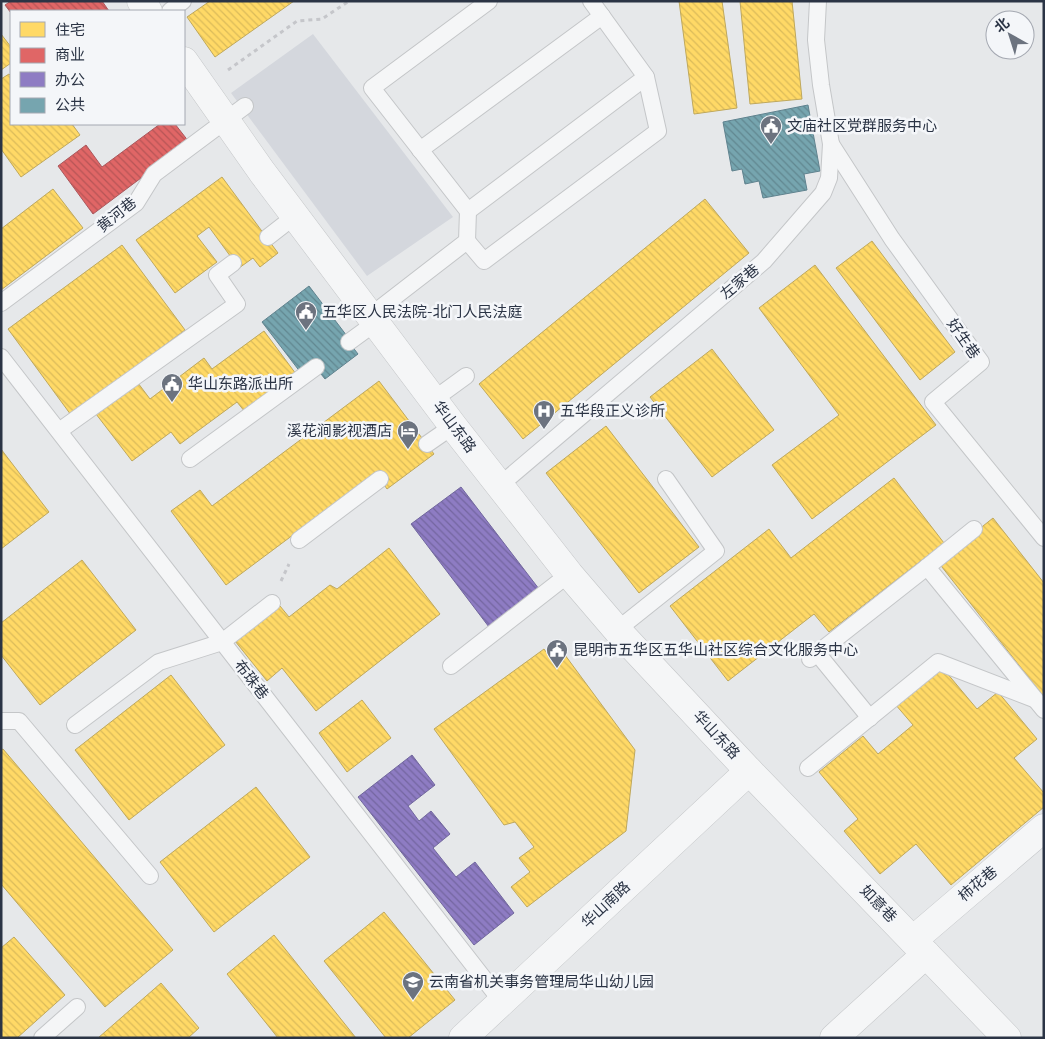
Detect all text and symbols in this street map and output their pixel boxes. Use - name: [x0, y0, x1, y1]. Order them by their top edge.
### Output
- legend: [10, 10, 185, 125]
- north arrow: [985, 10, 1035, 60]
- text: 北: [991, 14, 1013, 36]
- text: 住宅: [55, 21, 85, 40]
- text: 商业: [55, 46, 85, 65]
- text: 办公: [55, 71, 85, 90]
- text: 公共: [55, 96, 85, 115]
- public building icon: 文庙社区党群服务中心: [759, 114, 783, 145]
- place label: 文庙社区党群服务中心: [787, 117, 937, 136]
- street label: 黄河巷: [94, 193, 140, 237]
- street label: 左家巷: [717, 260, 763, 304]
- public building icon: 五华区人民法院-北门人民法庭: [294, 300, 318, 331]
- place label: 五华区人民法院-北门人民法庭: [322, 303, 523, 322]
- street label: 好生巷: [942, 315, 984, 363]
- public building icon: 华山东路派出所: [160, 372, 184, 403]
- place label: 华山东路派出所: [188, 375, 293, 394]
- street label: 华山东路: [428, 397, 480, 457]
- hospital icon: 五华段正义诊所: [532, 399, 556, 430]
- place label: 五华段正义诊所: [560, 402, 665, 421]
- hotel icon: 溪花涧影视酒店: [396, 419, 420, 450]
- place label: 溪花涧影视酒店: [287, 422, 392, 441]
- public building icon: 昆明市五华区五华山社区综合文化服务中心: [545, 638, 569, 669]
- place label: 昆明市五华区五华山社区综合文化服务中心: [573, 641, 858, 660]
- street label: 布珠巷: [230, 656, 272, 704]
- street label: 华山东路: [689, 707, 743, 763]
- street label: 柿花巷: [955, 862, 1001, 906]
- street label: 华山南路: [578, 878, 634, 932]
- street label: 如意巷: [856, 881, 900, 927]
- school or university icon: 云南省机关事务管理局华山幼儿园: [401, 970, 425, 1001]
- place label: 云南省机关事务管理局华山幼儿园: [429, 973, 654, 992]

